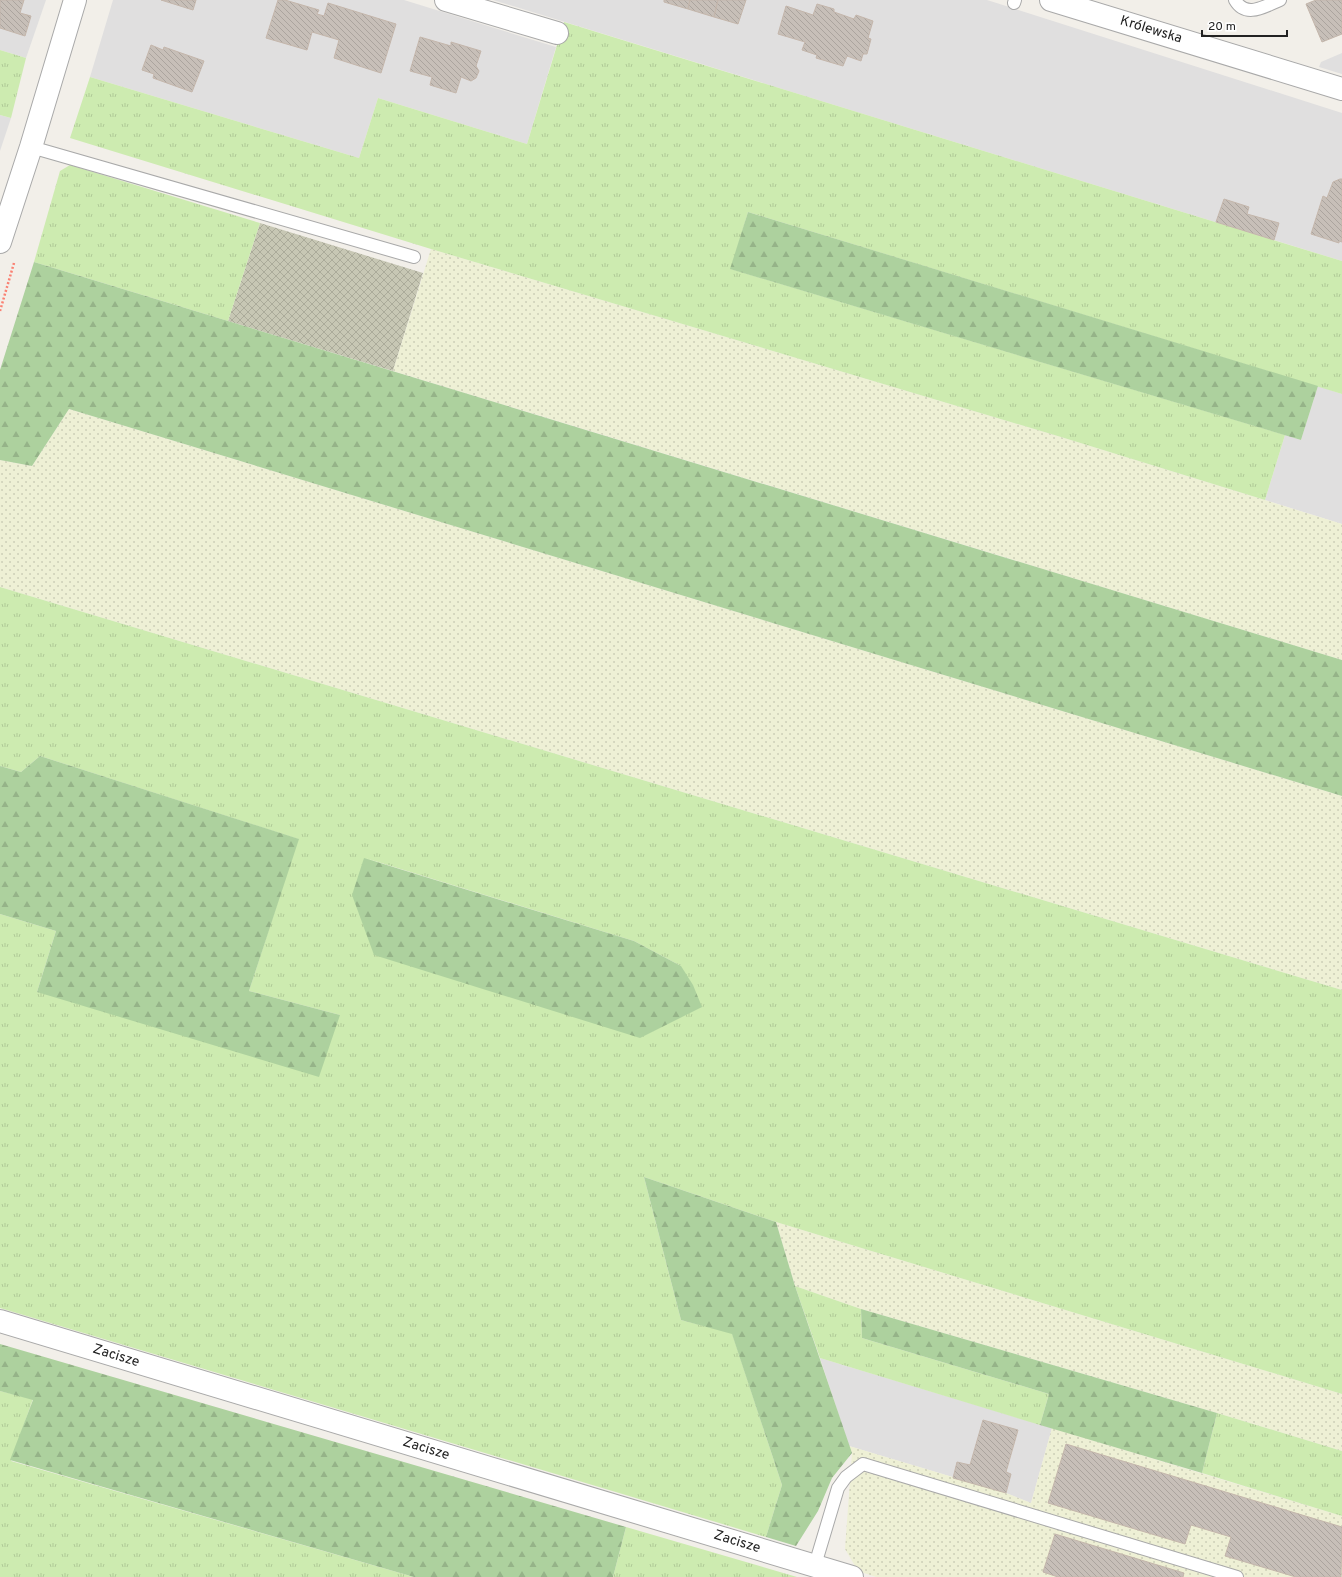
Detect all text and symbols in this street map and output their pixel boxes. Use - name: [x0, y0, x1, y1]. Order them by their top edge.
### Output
- street label: Królewska: [1118, 12, 1184, 48]
- scale bar: [1202, 12, 1287, 38]
- text: 20 m: [1208, 19, 1236, 35]
- street label: Zacisze: [91, 1341, 141, 1371]
- street label: Zacisze: [401, 1434, 451, 1464]
- street label: Zacisze: [712, 1527, 762, 1557]

